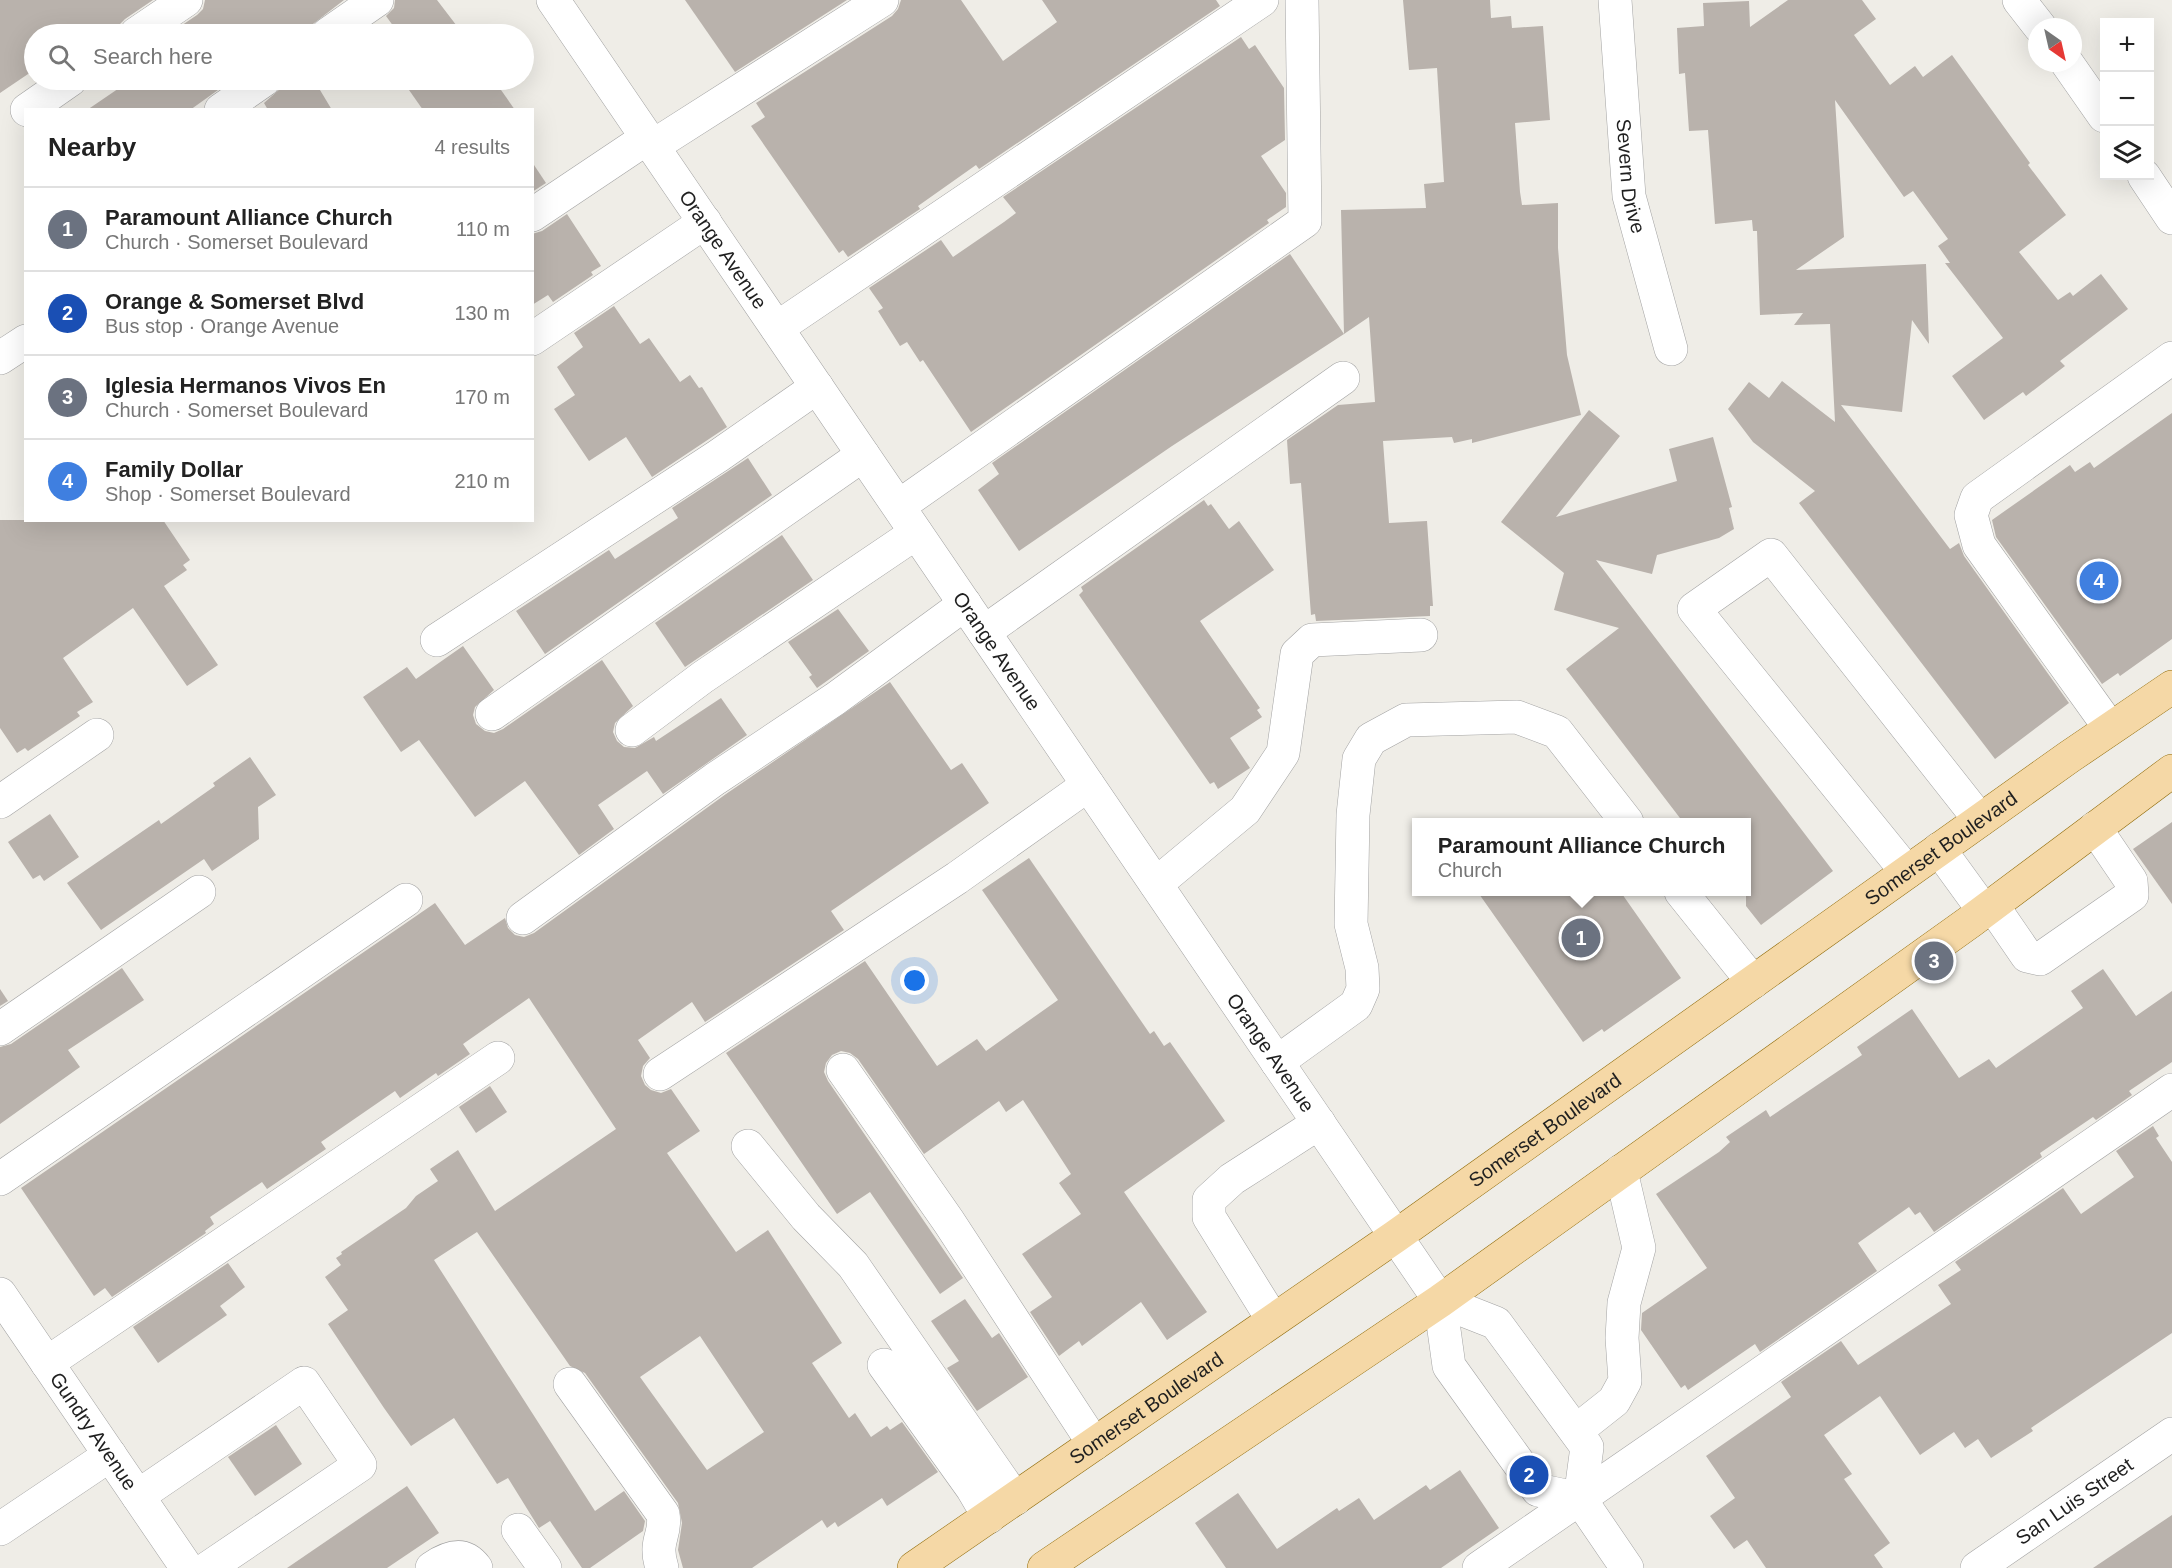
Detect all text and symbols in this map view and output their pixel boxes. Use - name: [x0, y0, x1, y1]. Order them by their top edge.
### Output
- north arrow: [2028, 18, 2082, 72]
- map controls: [2100, 18, 2154, 180]
- button: +: [2100, 18, 2154, 72]
- search box: [24, 24, 534, 90]
- icon: search: [45, 41, 78, 74]
- text: Search here: [93, 44, 213, 69]
- button: −: [2100, 72, 2154, 126]
- street label: Severn Drive: [1613, 118, 1650, 236]
- button: layers: [2100, 126, 2154, 180]
- text: Nearby: [48, 132, 136, 162]
- text: 4 results: [434, 136, 510, 158]
- street label: Orange Avenue: [675, 186, 771, 313]
- text: Paramount Alliance Church: [105, 205, 393, 230]
- text: 1: [62, 218, 73, 240]
- text: 110 m: [456, 218, 510, 240]
- text: Church · Somerset Boulevard: [105, 231, 368, 253]
- text: Orange & Somerset Blvd: [105, 289, 364, 314]
- text: 2: [62, 302, 73, 324]
- text: 130 m: [454, 302, 510, 324]
- text: Bus stop · Orange Avenue: [105, 315, 339, 337]
- text: Iglesia Hermanos Vivos En: [105, 373, 386, 398]
- text: 3: [62, 386, 73, 408]
- text: 170 m: [454, 386, 510, 408]
- text: Church · Somerset Boulevard: [105, 399, 368, 421]
- text: Family Dollar: [105, 457, 243, 482]
- text: 4: [62, 470, 73, 492]
- text: 210 m: [454, 470, 510, 492]
- text: Shop · Somerset Boulevard: [105, 483, 351, 505]
- pin: 4: [2080, 558, 2118, 604]
- street label: Orange Avenue: [949, 588, 1045, 715]
- street label: Somerset Boulevard: [1861, 787, 2021, 910]
- popup: [1412, 818, 1751, 896]
- text: Paramount Alliance Church: [1438, 833, 1725, 858]
- text: Church: [1438, 859, 1502, 881]
- pin: 1: [1562, 916, 1600, 960]
- pin: 3: [1914, 938, 1954, 984]
- your location: [900, 966, 929, 995]
- street label: Orange Avenue: [1223, 989, 1319, 1116]
- street label: Somerset Boulevard: [1465, 1069, 1625, 1192]
- street label: Somerset Boulevard: [1065, 1348, 1227, 1469]
- street label: Gundry Avenue: [46, 1368, 141, 1494]
- pin: 2: [1510, 1452, 1549, 1498]
- street label: San Luis Street: [2012, 1453, 2137, 1549]

